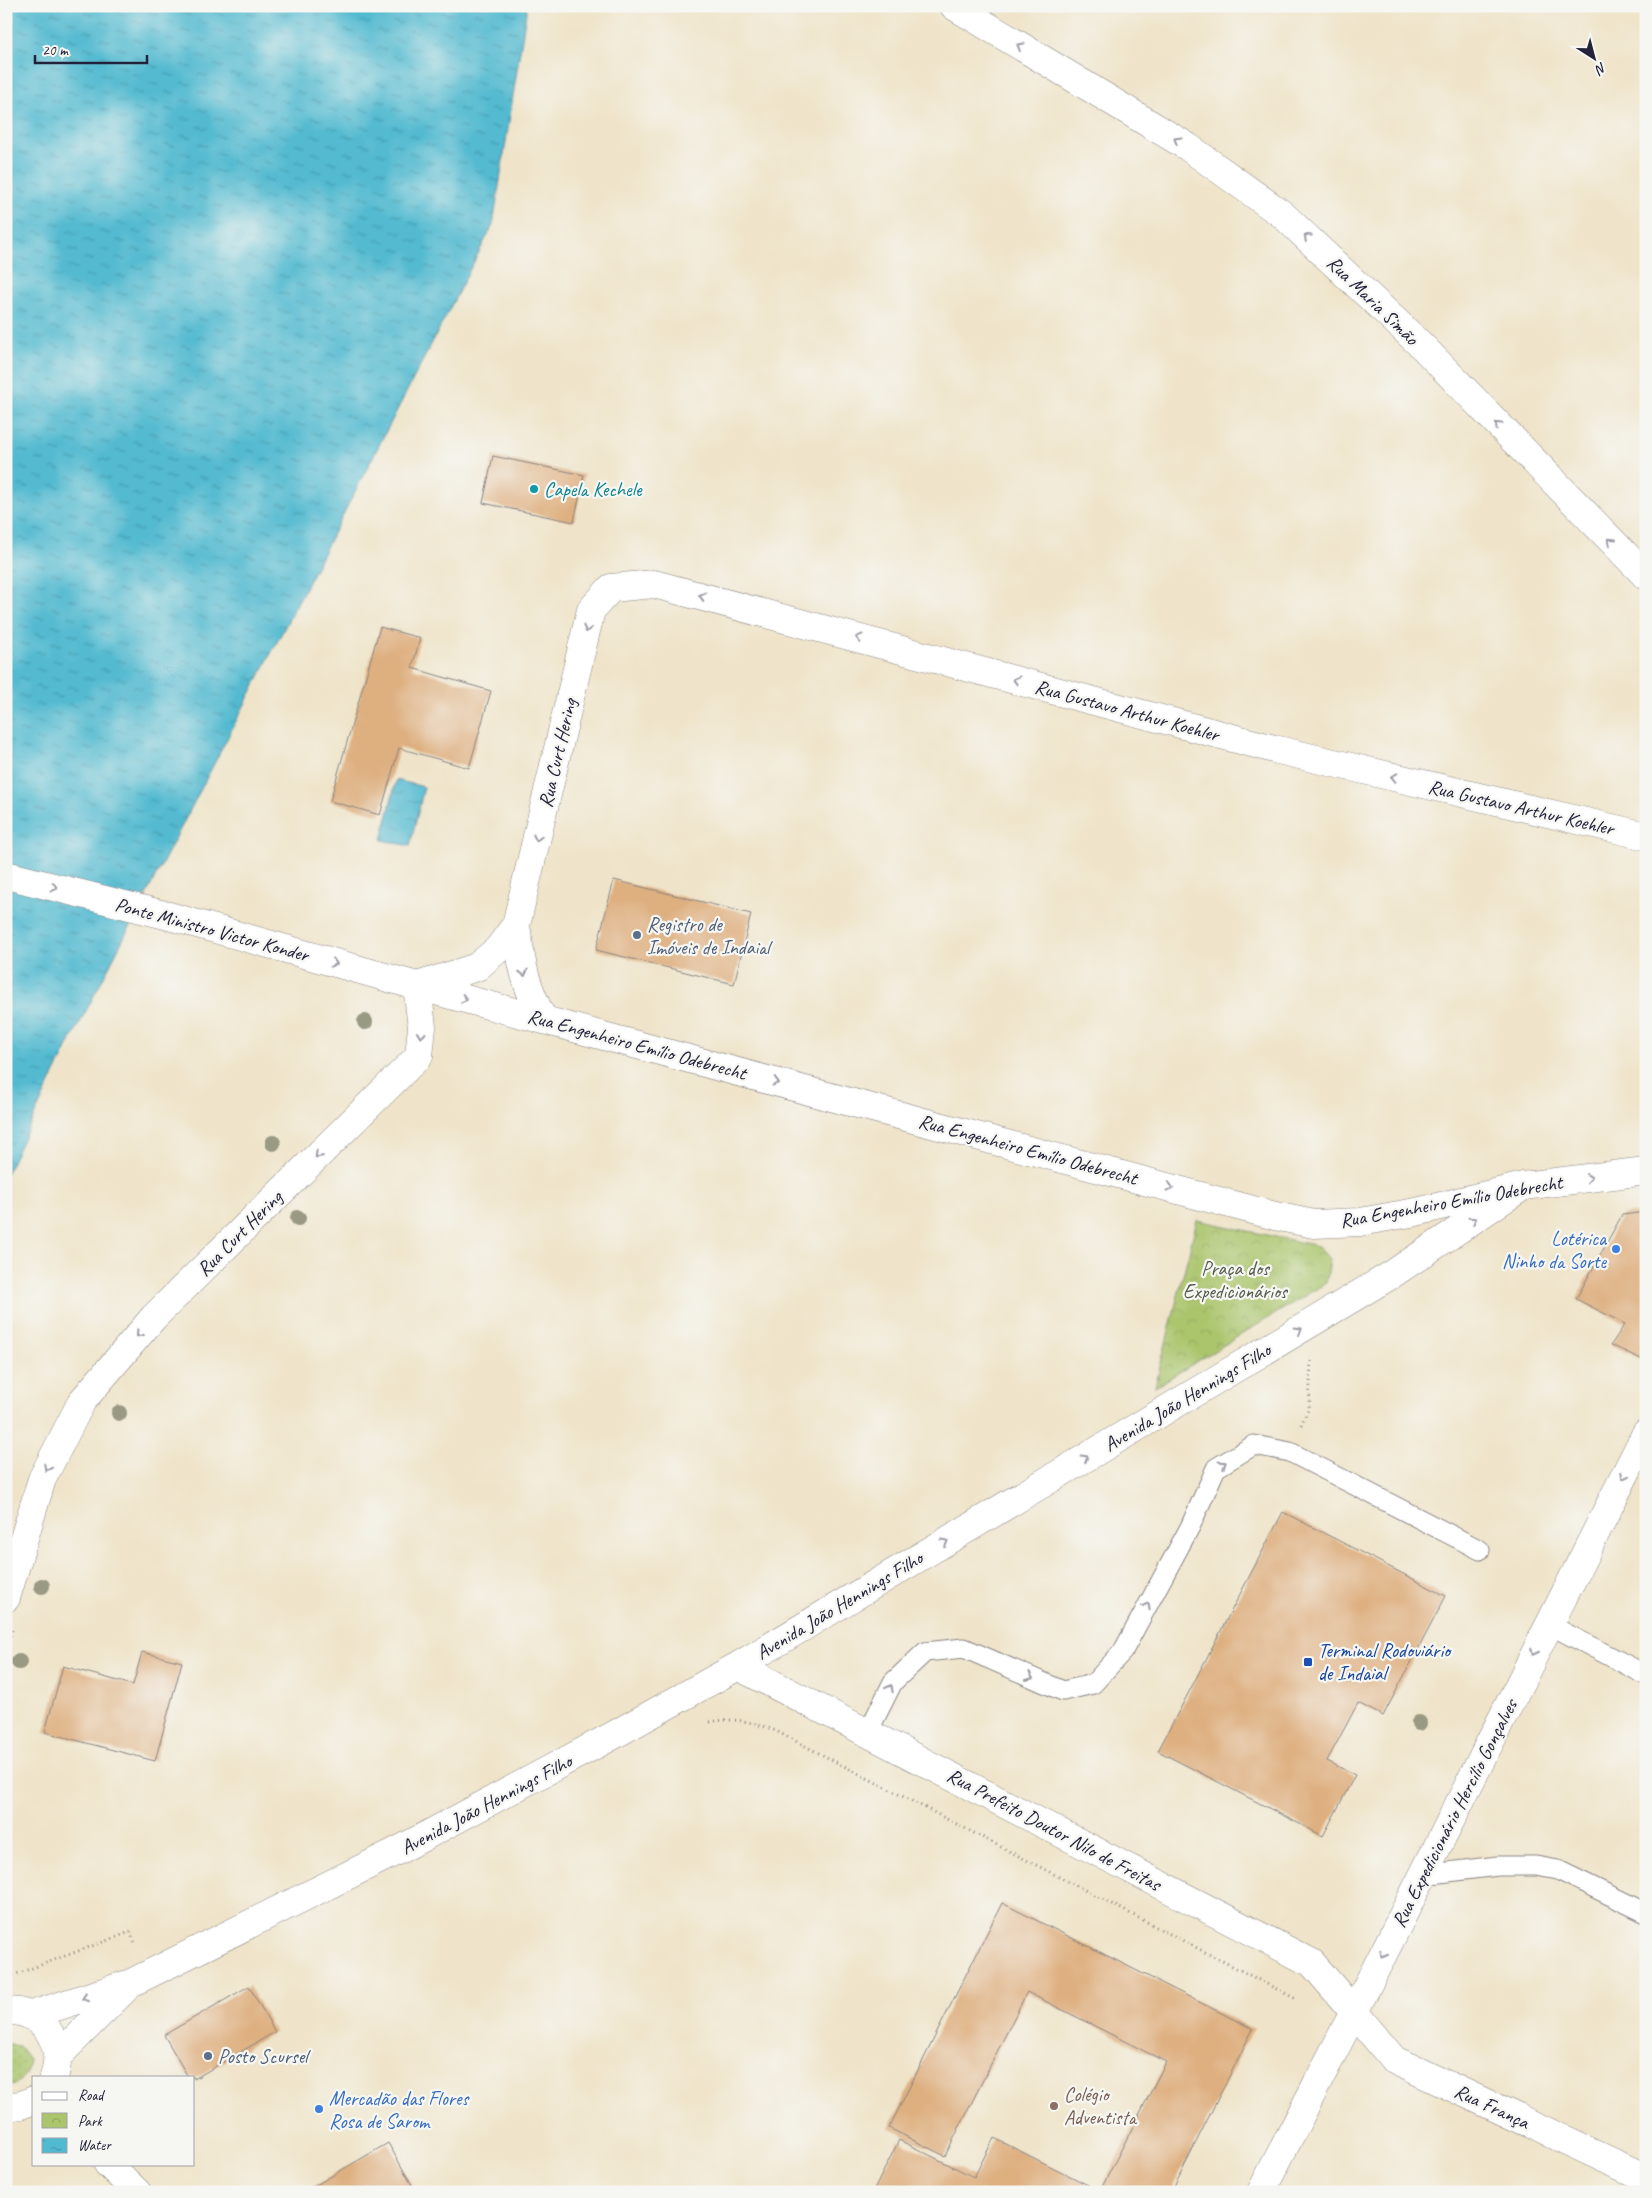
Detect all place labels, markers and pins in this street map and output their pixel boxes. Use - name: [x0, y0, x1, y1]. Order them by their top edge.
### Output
- place label: Capela Kechele: [544, 477, 643, 502]
- marker: Capela Kechele: [528, 483, 540, 495]
- place label: Registro de Imóveis de Indaial: [647, 912, 773, 960]
- marker: Registro de Imóveis de Indaial: [631, 929, 643, 941]
- place label: Lotérica Ninho da Sorte: [1502, 1226, 1608, 1274]
- marker: Lotérica Ninho da Sorte: [1610, 1243, 1622, 1255]
- place label: Terminal Rodoviário de Indaial: [1318, 1638, 1452, 1686]
- marker: Terminal Rodoviário de Indaial: [1302, 1656, 1314, 1668]
- place label: Posto Scursel: [218, 2044, 311, 2069]
- marker: Posto Scursel: [202, 2050, 214, 2062]
- place label: Colégio Adventista: [1064, 2082, 1138, 2130]
- place label: Mercadão das Flores Rosa de Sarom: [329, 2086, 470, 2134]
- marker: Colégio Adventista: [1048, 2100, 1060, 2112]
- marker: Mercadão das Flores Rosa de Sarom: [313, 2103, 325, 2115]

